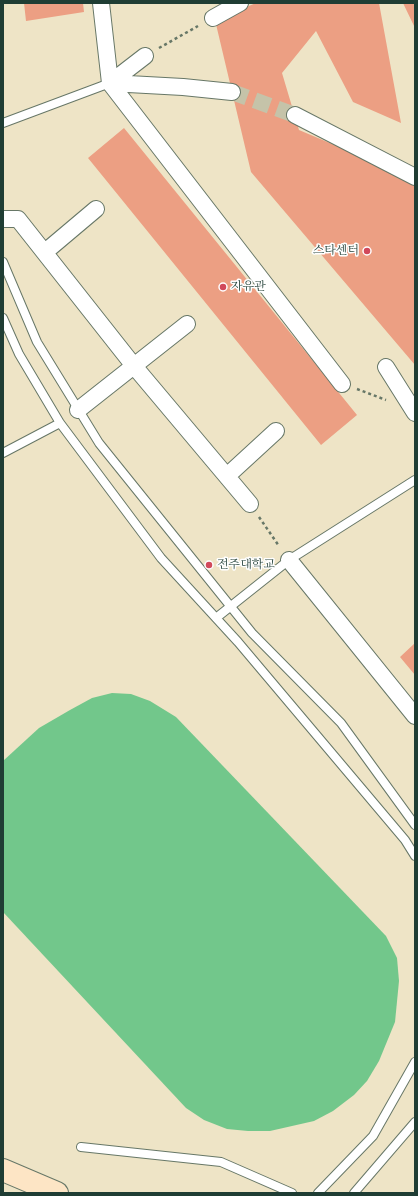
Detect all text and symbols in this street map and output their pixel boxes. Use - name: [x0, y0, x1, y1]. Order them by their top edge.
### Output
- place label: 스타센터: [313, 244, 359, 258]
- marker: 스타센터: [362, 246, 372, 256]
- place label: 자유관: [231, 280, 266, 294]
- marker: 자유관: [218, 282, 228, 292]
- place label: 전주대학교: [217, 558, 275, 572]
- marker: 전주대학교: [204, 560, 214, 570]

